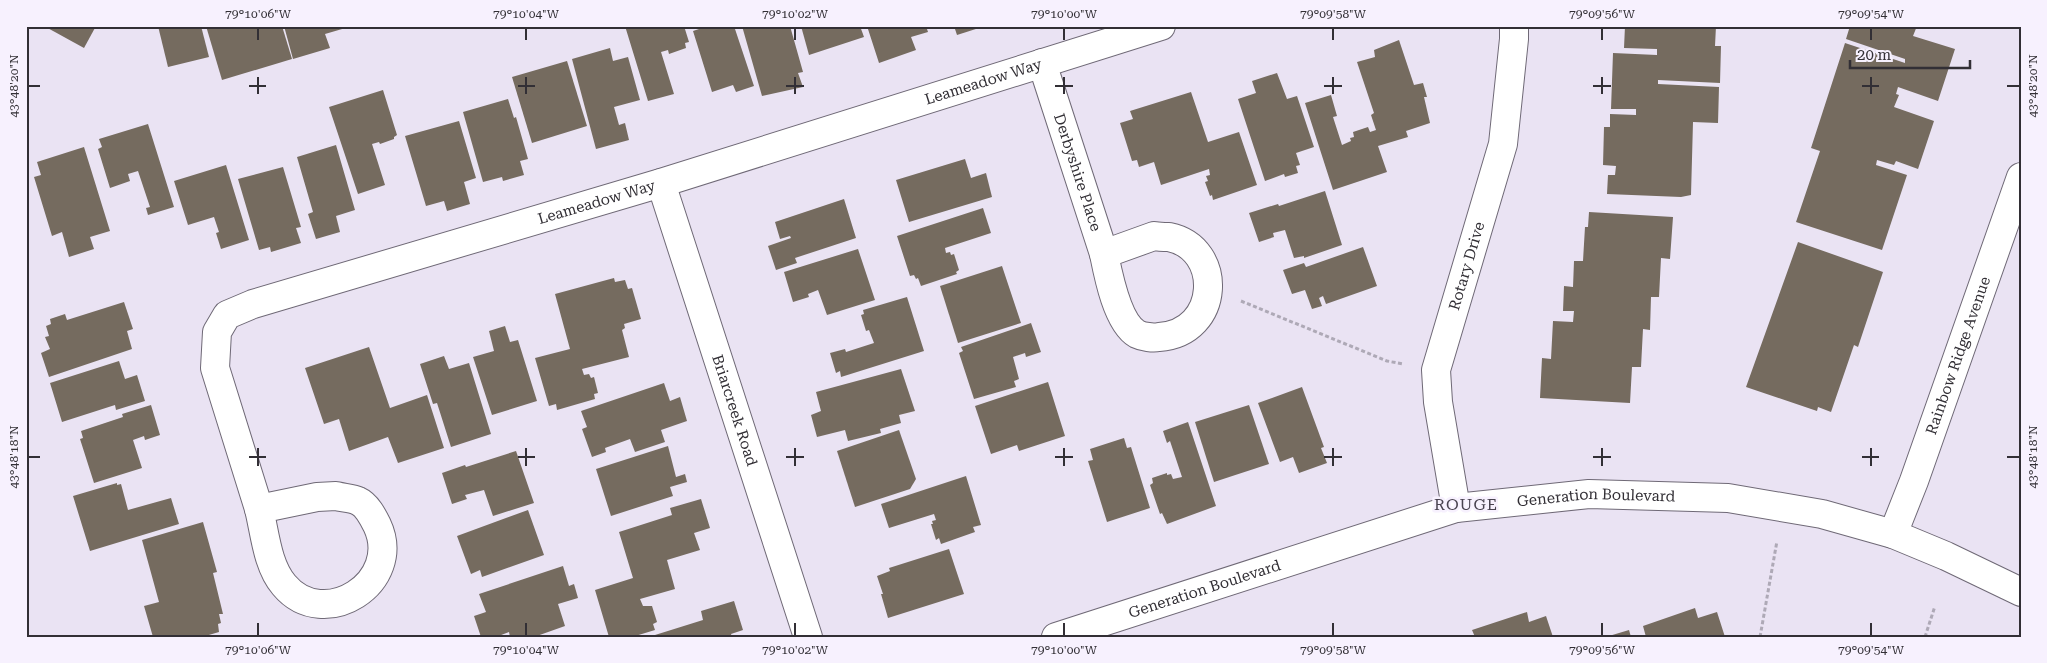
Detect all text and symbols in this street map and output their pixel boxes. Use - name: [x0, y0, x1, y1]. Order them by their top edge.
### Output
- text: 79°10'06"W: [225, 7, 292, 21]
- text: 79°10'04"W: [493, 7, 560, 21]
- text: 79°10'02"W: [762, 7, 829, 21]
- text: 79°10'00"W: [1031, 7, 1098, 21]
- text: 79°09'58"W: [1300, 7, 1367, 21]
- text: 79°09'56"W: [1569, 7, 1636, 21]
- text: 79°09'54"W: [1838, 7, 1905, 21]
- scale bar: [1850, 38, 1970, 70]
- text: 20 m: [1857, 46, 1892, 64]
- text: 43°48'20"N: [7, 54, 21, 118]
- text: 43°48'20"N: [2026, 54, 2040, 118]
- street label: Leameadow Way: [923, 55, 1044, 109]
- street label: Derbyshire Place: [1050, 111, 1105, 234]
- street label: Leameadow Way: [536, 176, 657, 228]
- street label: Rotary Drive: [1445, 220, 1488, 312]
- street label: Rainbow Ridge Avenue: [1922, 274, 1994, 437]
- street label: Briarcreek Road: [708, 352, 761, 469]
- text: 43°48'18"N: [7, 425, 21, 489]
- text: 43°48'18"N: [2026, 425, 2040, 489]
- street label: Generation Boulevard: [1516, 485, 1676, 511]
- district label: ROUGE: [1434, 495, 1498, 514]
- street label: Generation Boulevard: [1126, 556, 1283, 622]
- text: 79°10'06"W: [225, 643, 292, 657]
- text: 79°10'04"W: [493, 643, 560, 657]
- text: 79°10'02"W: [762, 643, 829, 657]
- text: 79°10'00"W: [1031, 643, 1098, 657]
- text: 79°09'58"W: [1300, 643, 1367, 657]
- text: 79°09'56"W: [1569, 643, 1636, 657]
- text: 79°09'54"W: [1838, 643, 1905, 657]

